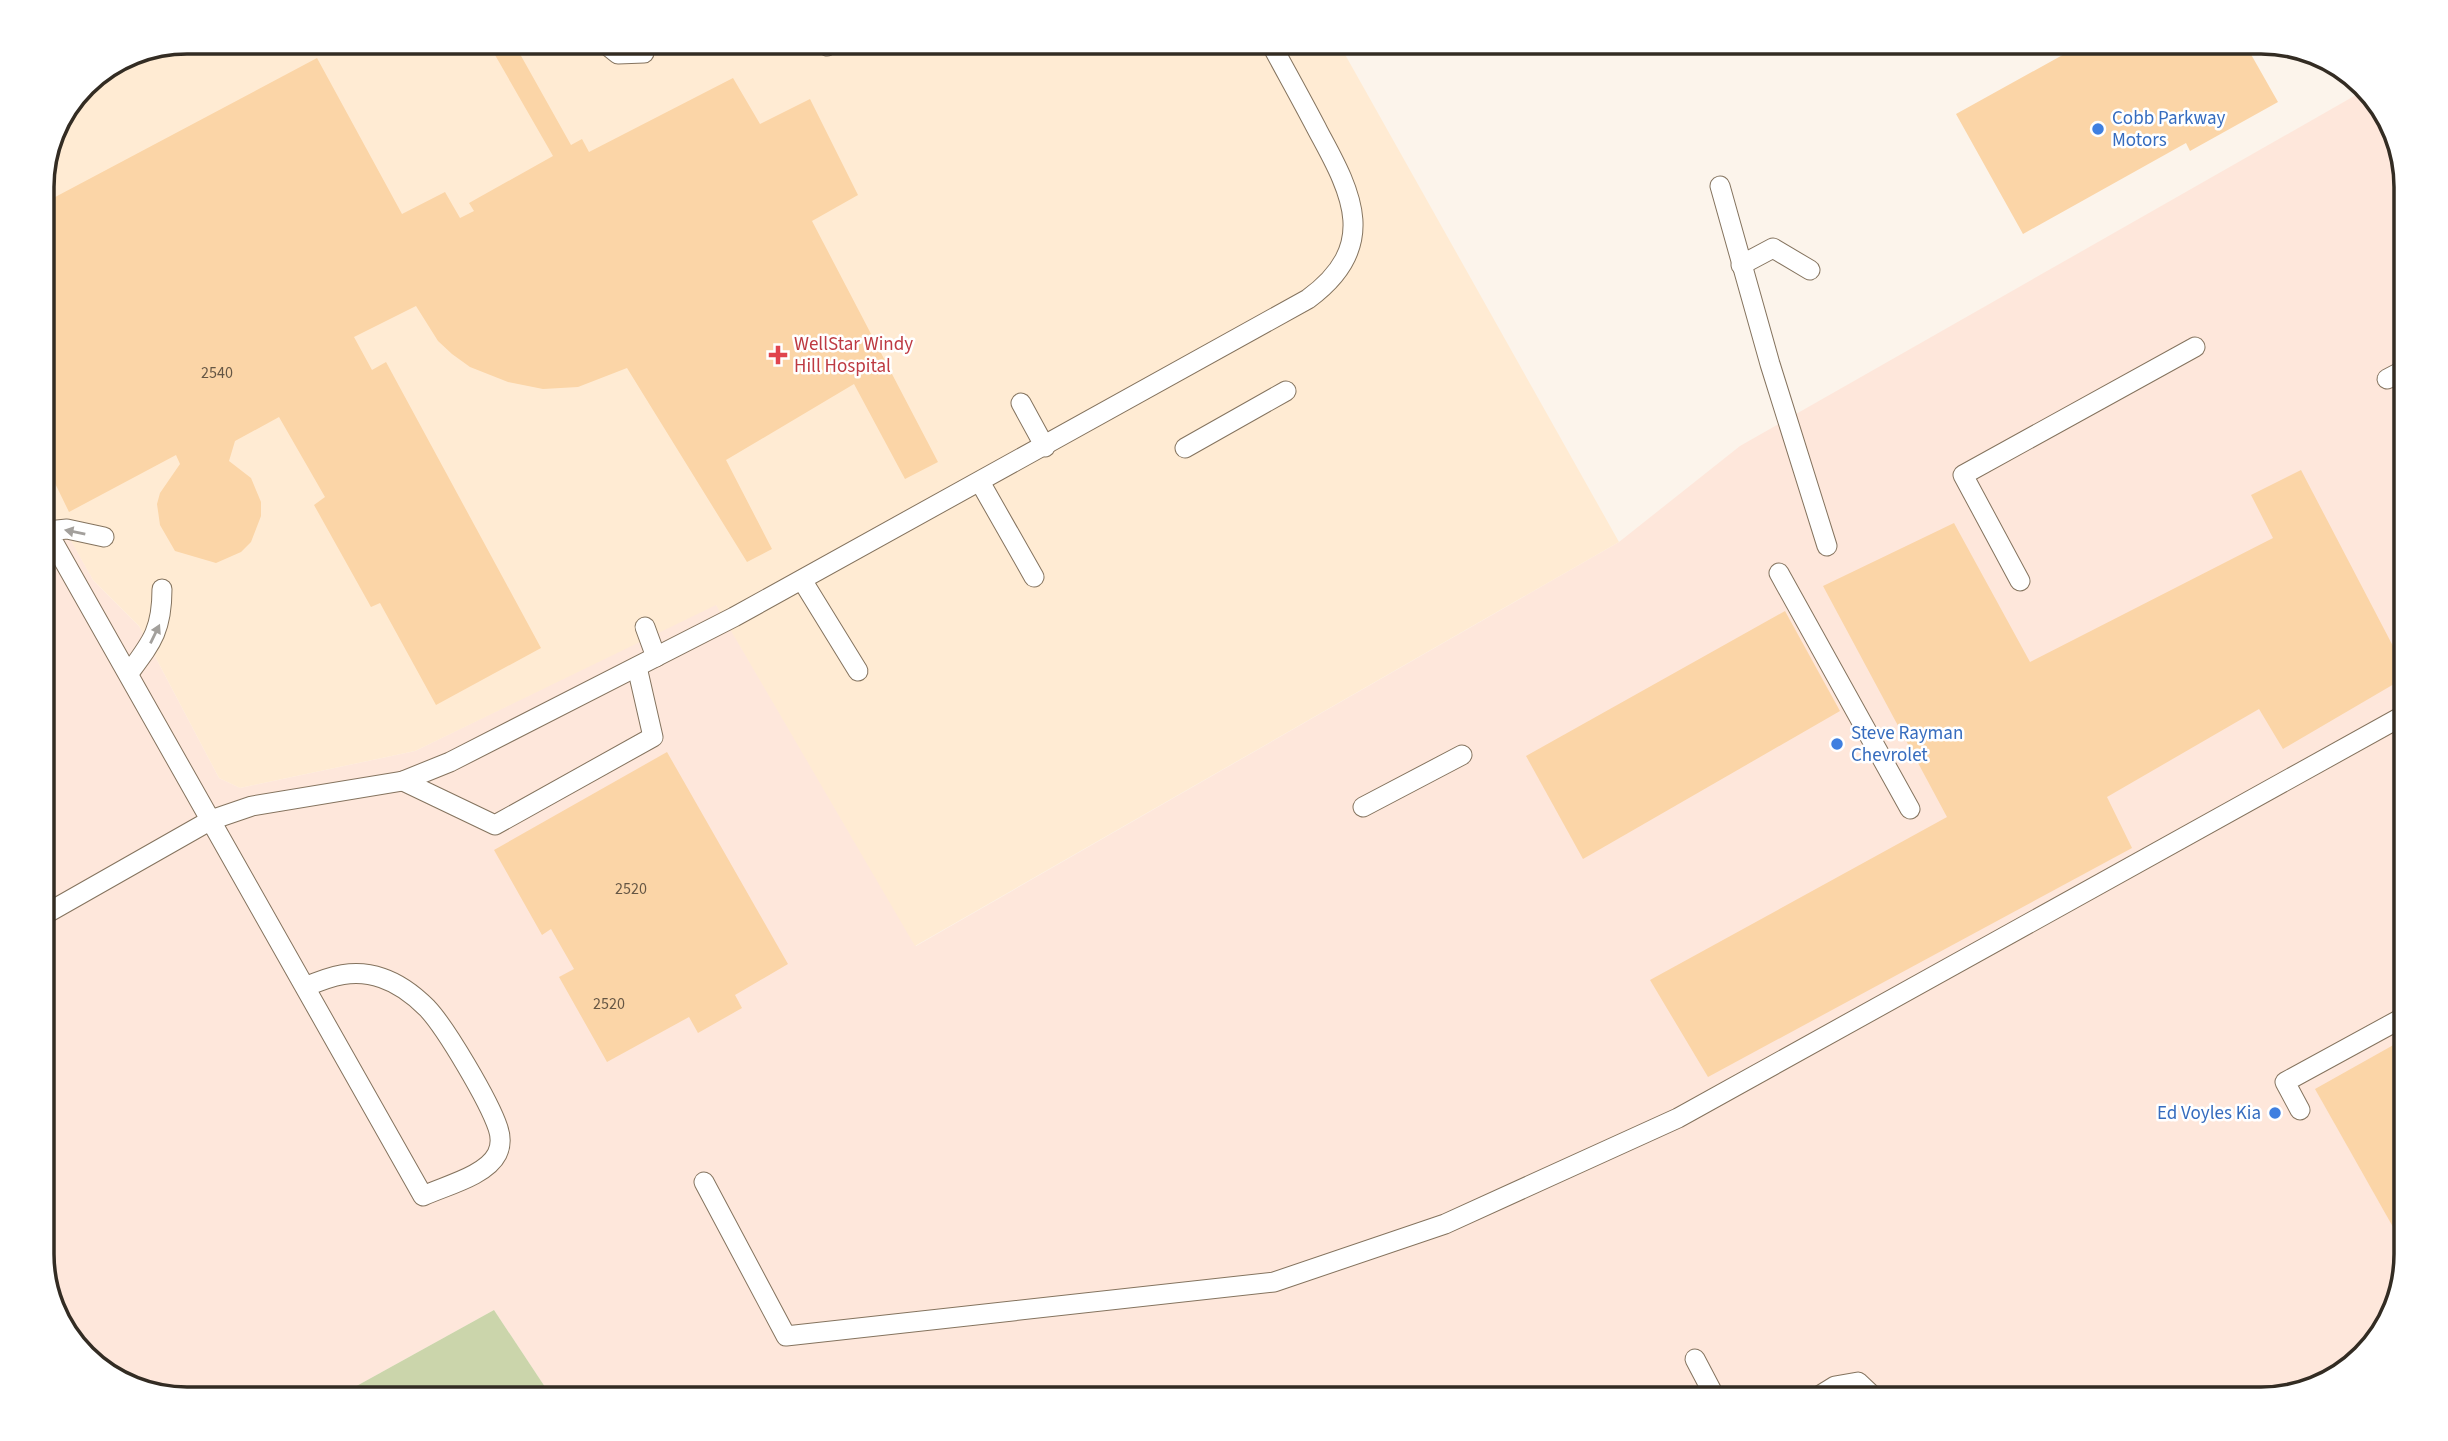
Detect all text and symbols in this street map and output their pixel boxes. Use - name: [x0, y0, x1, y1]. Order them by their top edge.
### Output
- place label: Cobb Parkway Motors: [2112, 105, 2226, 154]
- marker: Cobb Parkway Motors: [2090, 121, 2106, 137]
- place label: WellStar Windy Hill Hospital: [794, 331, 913, 380]
- marker: WellStar Windy Hill Hospital: [768, 345, 788, 365]
- house number: 2540: [201, 362, 233, 384]
- one-way arrow: [64, 526, 86, 537]
- one-way arrow: [149, 624, 160, 644]
- place label: Steve Rayman Chevrolet: [1851, 720, 1963, 769]
- marker: Steve Rayman Chevrolet: [1829, 736, 1845, 752]
- house number: 2520: [615, 878, 647, 900]
- house number: 2520: [593, 993, 625, 1015]
- place label: Ed Voyles Kia: [2157, 1100, 2261, 1127]
- marker: Ed Voyles Kia: [2267, 1105, 2283, 1121]

